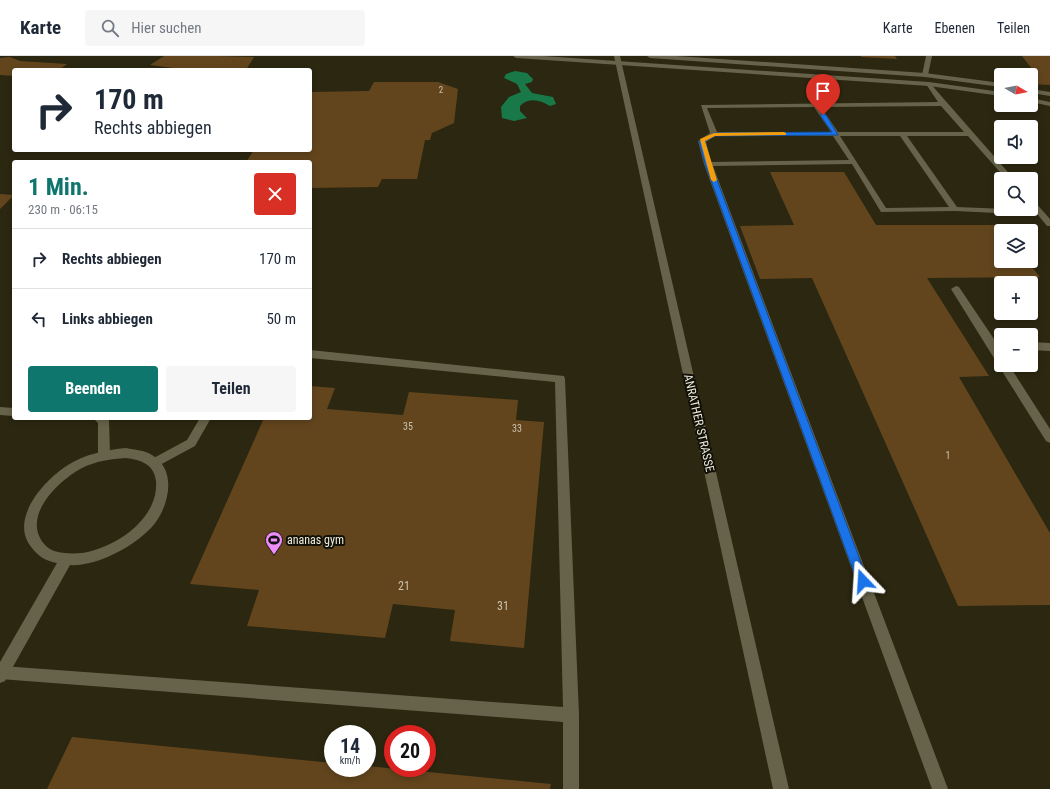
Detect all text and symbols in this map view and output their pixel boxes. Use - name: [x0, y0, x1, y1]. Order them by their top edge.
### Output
- search box: [85, 10, 365, 46]
- text: Karte: [20, 16, 61, 39]
- icon: search: [99, 17, 121, 39]
- text: Hier suchen: [131, 19, 202, 37]
- text: Karte: [883, 20, 912, 36]
- text: Ebenen: [934, 20, 975, 36]
- text: Teilen: [997, 20, 1030, 36]
- north arrow: [994, 68, 1038, 112]
- map controls: [994, 68, 1038, 372]
- pin: [806, 74, 840, 115]
- icon: arrive: [812, 80, 834, 102]
- text: 170 m: [94, 83, 164, 116]
- icon: right: [28, 84, 80, 136]
- house number: 2: [439, 85, 444, 95]
- text: Rechts abbiegen: [94, 117, 212, 138]
- button: sound: [994, 120, 1038, 164]
- button: search: [994, 172, 1038, 216]
- text: 1 Min.: [28, 173, 89, 201]
- button: close: [254, 173, 296, 215]
- text: 230 m · 06:15: [28, 202, 98, 217]
- button: layers: [994, 224, 1038, 268]
- icon: right: [28, 248, 50, 270]
- text: Rechts abbiegen: [62, 250, 162, 268]
- text: 170 m: [259, 250, 296, 268]
- button: +: [994, 276, 1038, 320]
- icon: left: [28, 308, 50, 330]
- text: Links abbiegen: [62, 310, 153, 328]
- text: 50 m: [266, 310, 296, 328]
- button: −: [994, 328, 1038, 372]
- button: Beenden: [28, 366, 158, 412]
- button: Teilen: [166, 366, 296, 412]
- street label: ANRATHER STRASSE: [681, 373, 717, 473]
- house number: 35: [403, 421, 413, 432]
- house number: 33: [512, 423, 522, 434]
- house number: 1: [946, 450, 950, 461]
- sports icon: ananas gym: [264, 530, 284, 555]
- place label: ananas gym: [287, 533, 344, 547]
- position arrow: [842, 560, 884, 602]
- house number: 21: [398, 579, 410, 593]
- house number: 31: [497, 599, 509, 613]
- speed limit sign: 20: [384, 725, 436, 777]
- text: 14: [340, 734, 360, 758]
- text: km/h: [340, 755, 360, 766]

